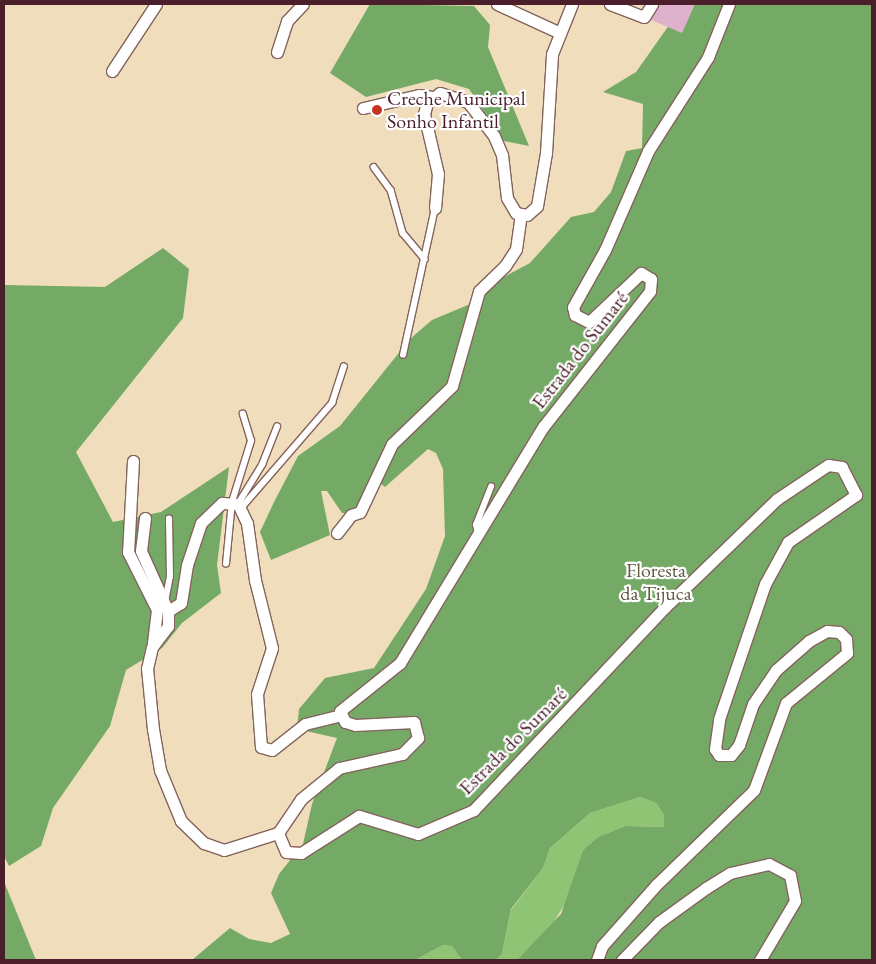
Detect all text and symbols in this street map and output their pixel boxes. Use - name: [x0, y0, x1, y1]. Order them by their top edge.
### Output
- place label: Creche Municipal Sonho Infantil: [387, 86, 526, 133]
- marker: Creche Municipal Sonho Infantil: [371, 104, 383, 116]
- street label: Estrada do Sumaré: [527, 286, 633, 414]
- park label: Floresta da Tijuca: [620, 558, 692, 605]
- street label: Estrada do Sumaré: [454, 682, 572, 800]

